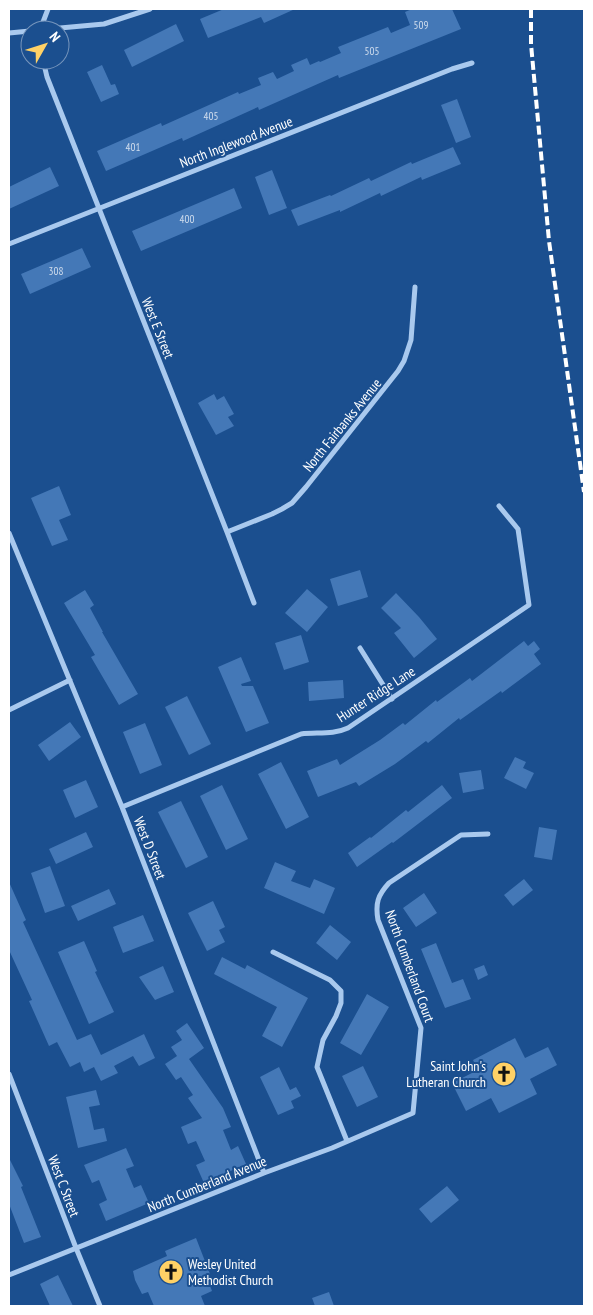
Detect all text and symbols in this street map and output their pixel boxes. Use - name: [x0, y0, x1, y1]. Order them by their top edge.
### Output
- house number: 509: [414, 18, 428, 32]
- north arrow: [20, 20, 70, 70]
- text: N: [46, 28, 64, 45]
- house number: 505: [365, 44, 379, 58]
- house number: 405: [204, 109, 218, 123]
- street label: North Inglewood Avenue: [177, 112, 295, 172]
- house number: 401: [126, 140, 140, 154]
- house number: 400: [180, 212, 194, 226]
- house number: 308: [49, 264, 63, 278]
- street label: West E Street: [138, 295, 178, 361]
- street label: North Fairbanks Avenue: [299, 374, 385, 475]
- street label: Hunter Ridge Lane: [333, 662, 419, 726]
- street label: West D Street: [130, 814, 170, 882]
- street label: North Cumberland Court: [381, 907, 439, 1025]
- place label: Saint John's Lutheran Church: [406, 1057, 486, 1091]
- church icon: Saint John's Lutheran Church: [491, 1061, 517, 1087]
- street label: North Cumberland Avenue: [145, 1152, 269, 1216]
- street label: West C Street: [44, 1153, 84, 1219]
- place label: Wesley United Methodist Church: [188, 1255, 273, 1289]
- church icon: Wesley United Methodist Church: [158, 1259, 184, 1285]

